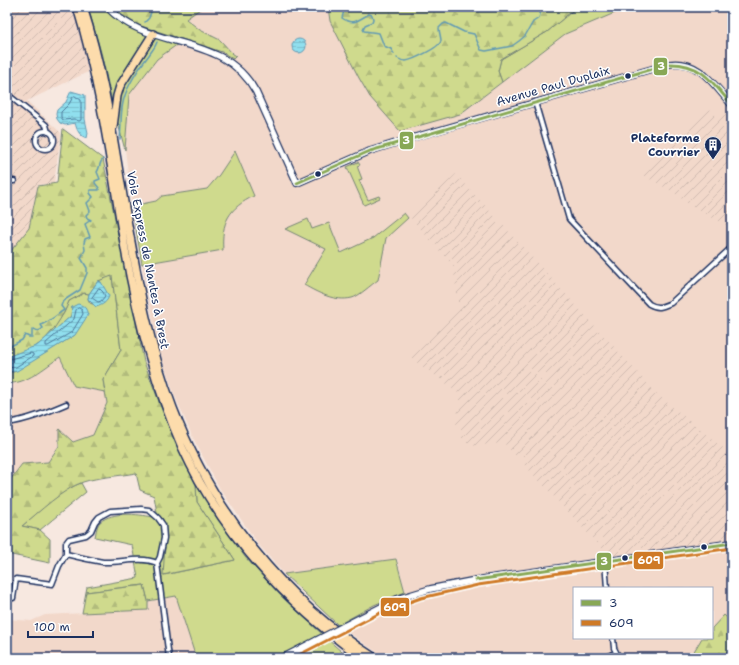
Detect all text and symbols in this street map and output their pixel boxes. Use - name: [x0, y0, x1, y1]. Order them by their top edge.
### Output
- line badge: 3: [653, 57, 668, 76]
- text: 3: [657, 59, 665, 74]
- street label: Avenue Paul Duplaix: [495, 62, 611, 110]
- unlabelled marker: [623, 71, 633, 81]
- place label: Plateforme Courrier: [631, 130, 701, 160]
- line badge: 3: [399, 131, 414, 150]
- text: 3: [402, 133, 410, 148]
- building icon: Plateforme Courrier: [703, 135, 723, 160]
- unlabelled marker: [313, 169, 323, 179]
- street label: Voie Express de Nantes à Brest: [123, 170, 173, 350]
- unlabelled marker: [699, 542, 709, 552]
- line badge: 609: [633, 551, 664, 570]
- line badge: 3: [596, 552, 612, 571]
- unlabelled marker: [620, 553, 630, 563]
- text: 609: [638, 553, 661, 568]
- text: 3: [600, 554, 608, 569]
- legend: [573, 587, 713, 639]
- text: 3: [609, 595, 617, 611]
- line badge: 609: [380, 597, 410, 617]
- text: 609: [384, 600, 407, 615]
- scale bar: [28, 613, 93, 639]
- text: 609: [609, 615, 634, 631]
- text: 100 m: [34, 619, 70, 635]

